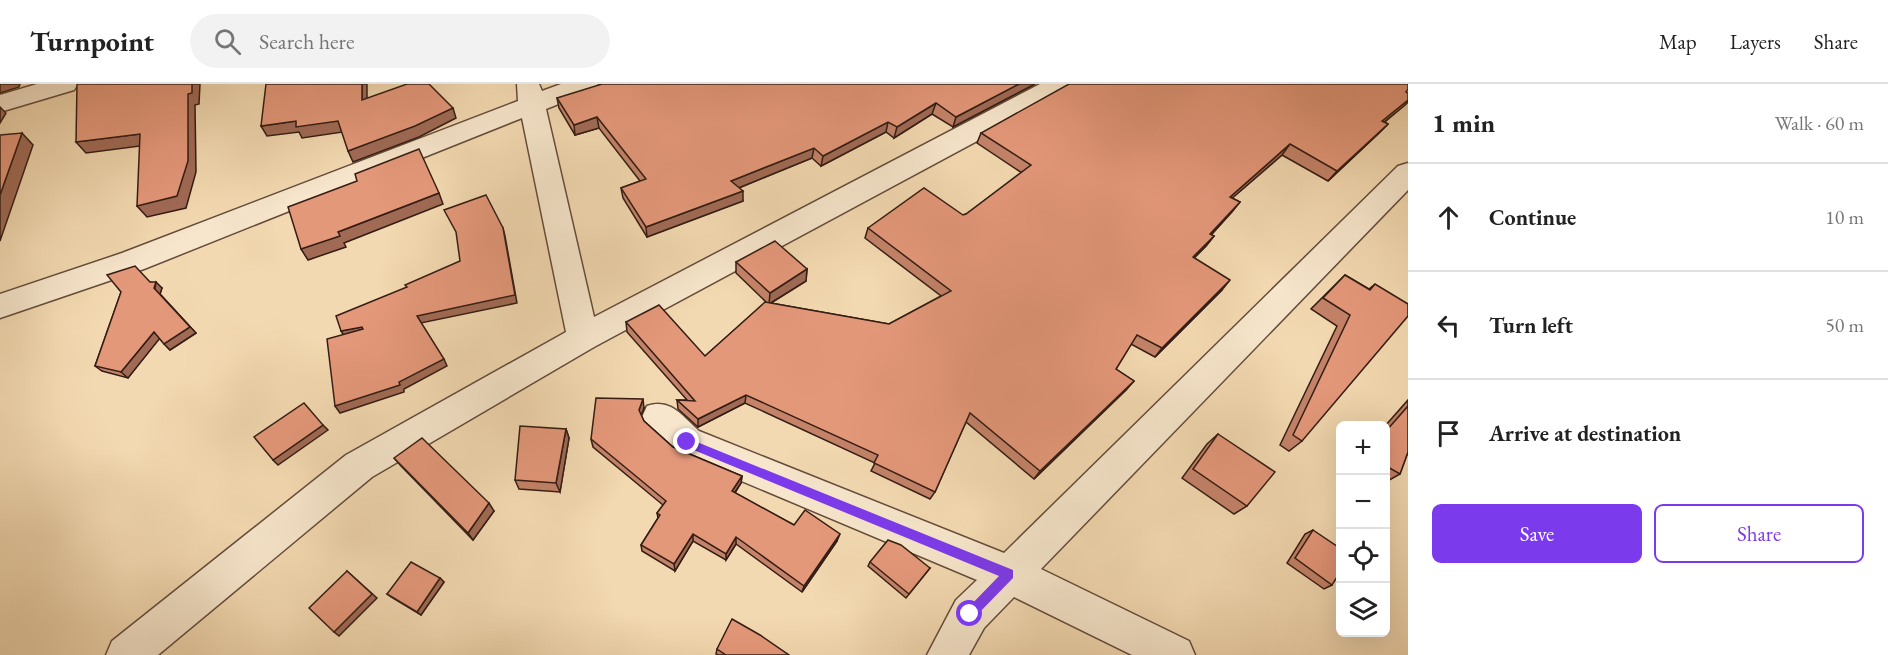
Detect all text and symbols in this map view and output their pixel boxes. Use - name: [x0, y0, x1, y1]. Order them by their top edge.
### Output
- search box: [190, 14, 610, 68]
- text: Turnpoint: [30, 23, 154, 59]
- icon: search: [211, 25, 244, 58]
- text: Search here: [259, 27, 355, 56]
- text: Map: [1659, 28, 1697, 55]
- text: Layers: [1730, 28, 1781, 55]
- text: Share: [1814, 28, 1858, 55]
- text: 1 min: [1432, 106, 1495, 140]
- text: Walk · 60 m: [1775, 110, 1864, 136]
- icon: ahead: [1432, 201, 1465, 234]
- text: Continue: [1489, 203, 1576, 232]
- text: 10 m: [1825, 204, 1864, 230]
- icon: left: [1432, 309, 1465, 342]
- text: Turn left: [1489, 311, 1573, 340]
- text: 50 m: [1825, 312, 1864, 338]
- icon: arrive: [1432, 417, 1465, 450]
- text: Arrive at destination: [1489, 419, 1681, 448]
- map controls: [1336, 421, 1390, 637]
- button: +: [1336, 421, 1390, 475]
- route end: [673, 428, 699, 454]
- button: −: [1336, 475, 1390, 529]
- button: Save: [1432, 504, 1642, 563]
- button: Share: [1654, 504, 1864, 563]
- button: locate: [1336, 529, 1390, 583]
- button: layers: [1336, 583, 1390, 637]
- route start: [956, 600, 982, 626]

